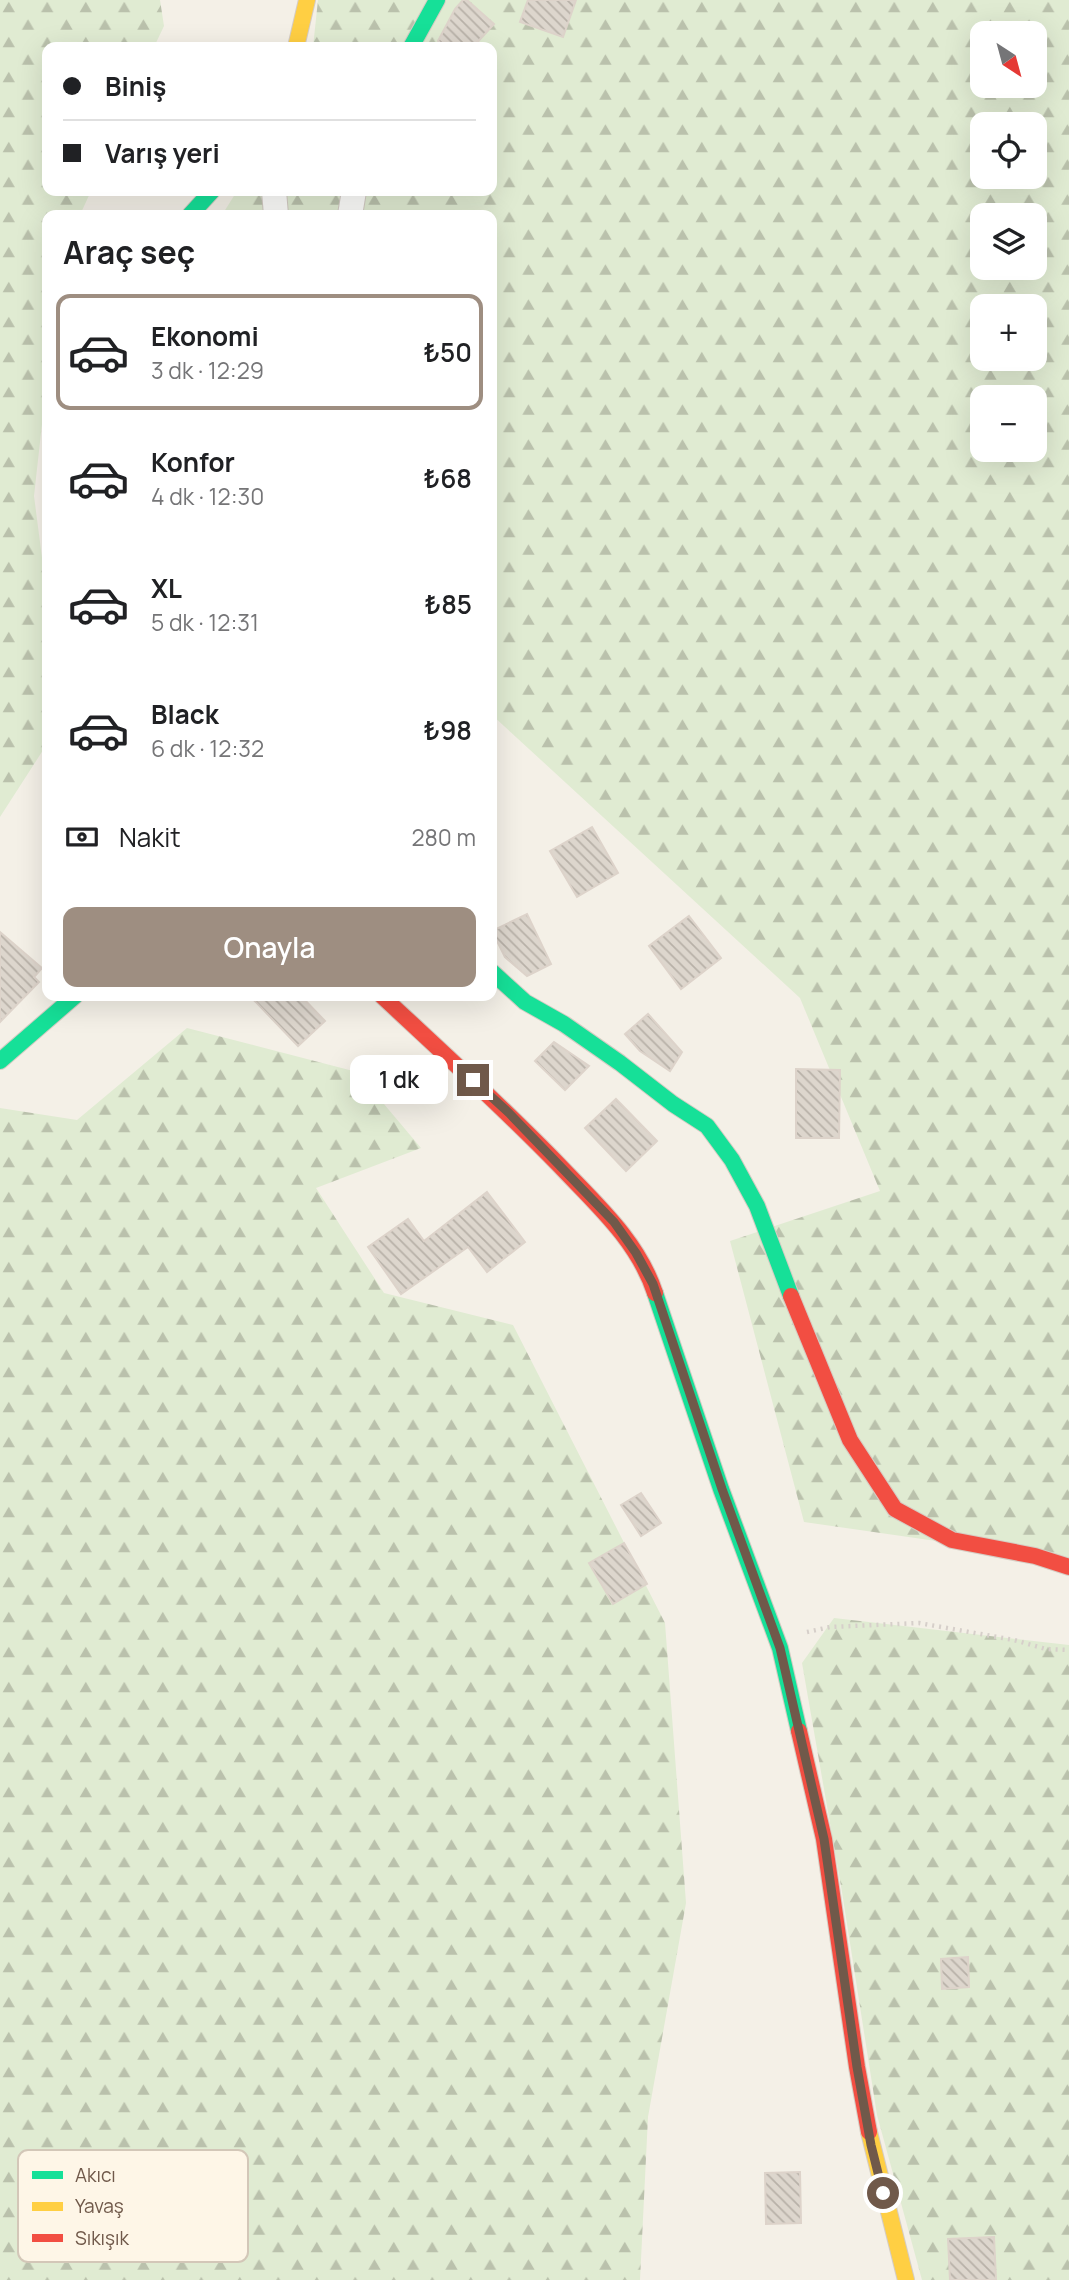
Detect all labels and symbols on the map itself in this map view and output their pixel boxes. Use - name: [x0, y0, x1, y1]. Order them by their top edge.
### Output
- north arrow: [970, 21, 1046, 98]
- callout: 1 dk: [350, 1056, 448, 1104]
- route end: [457, 1064, 489, 1096]
- legend: [18, 2150, 248, 2262]
- text: Akıcı: [75, 2162, 116, 2188]
- route start: [867, 2177, 899, 2209]
- text: Yavaş: [75, 2193, 124, 2219]
- text: Sıkışık: [75, 2225, 129, 2251]

